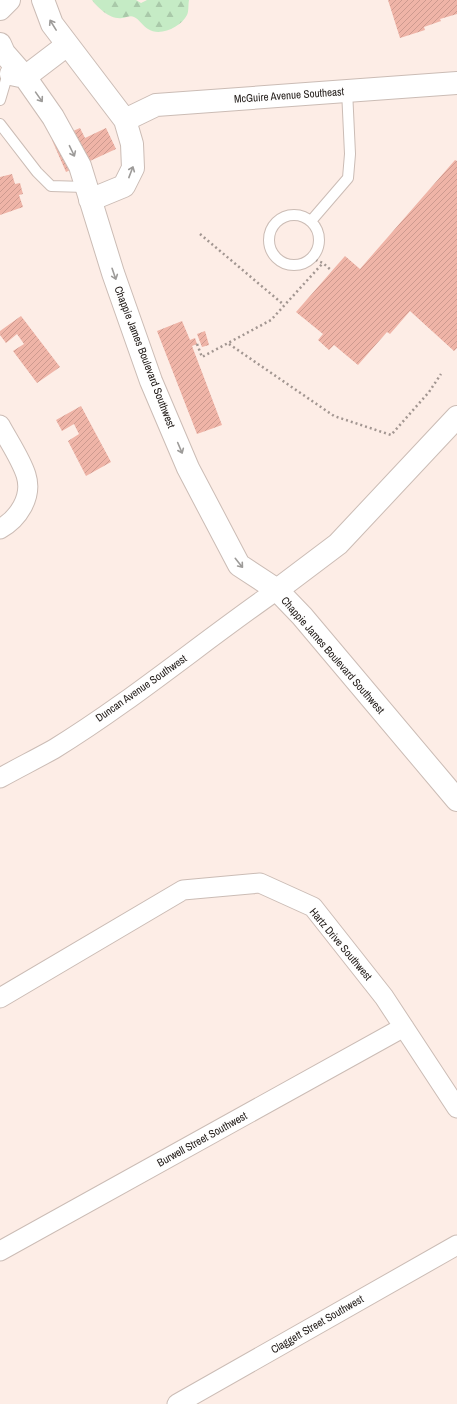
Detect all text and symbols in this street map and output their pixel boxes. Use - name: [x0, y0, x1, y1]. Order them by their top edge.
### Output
- one-way arrow: [49, 19, 57, 31]
- street label: McGuire Avenue Southeast: [234, 84, 345, 106]
- one-way arrow: [35, 92, 43, 103]
- one-way arrow: [69, 145, 76, 157]
- one-way arrow: [127, 166, 135, 178]
- one-way arrow: [110, 267, 118, 279]
- street label: Chappie James Boulevard Southwest: [111, 284, 179, 430]
- one-way arrow: [176, 441, 184, 453]
- one-way arrow: [235, 557, 244, 568]
- street label: Chappie James Boulevard Southwest: [278, 593, 388, 717]
- street label: Duncan Avenue Southwest: [93, 651, 190, 725]
- street label: Hartz Drive Southwest: [307, 905, 376, 983]
- street label: Burwell Street Southwest: [155, 1108, 250, 1170]
- street label: Claggett Street Southwest: [268, 1291, 366, 1356]

